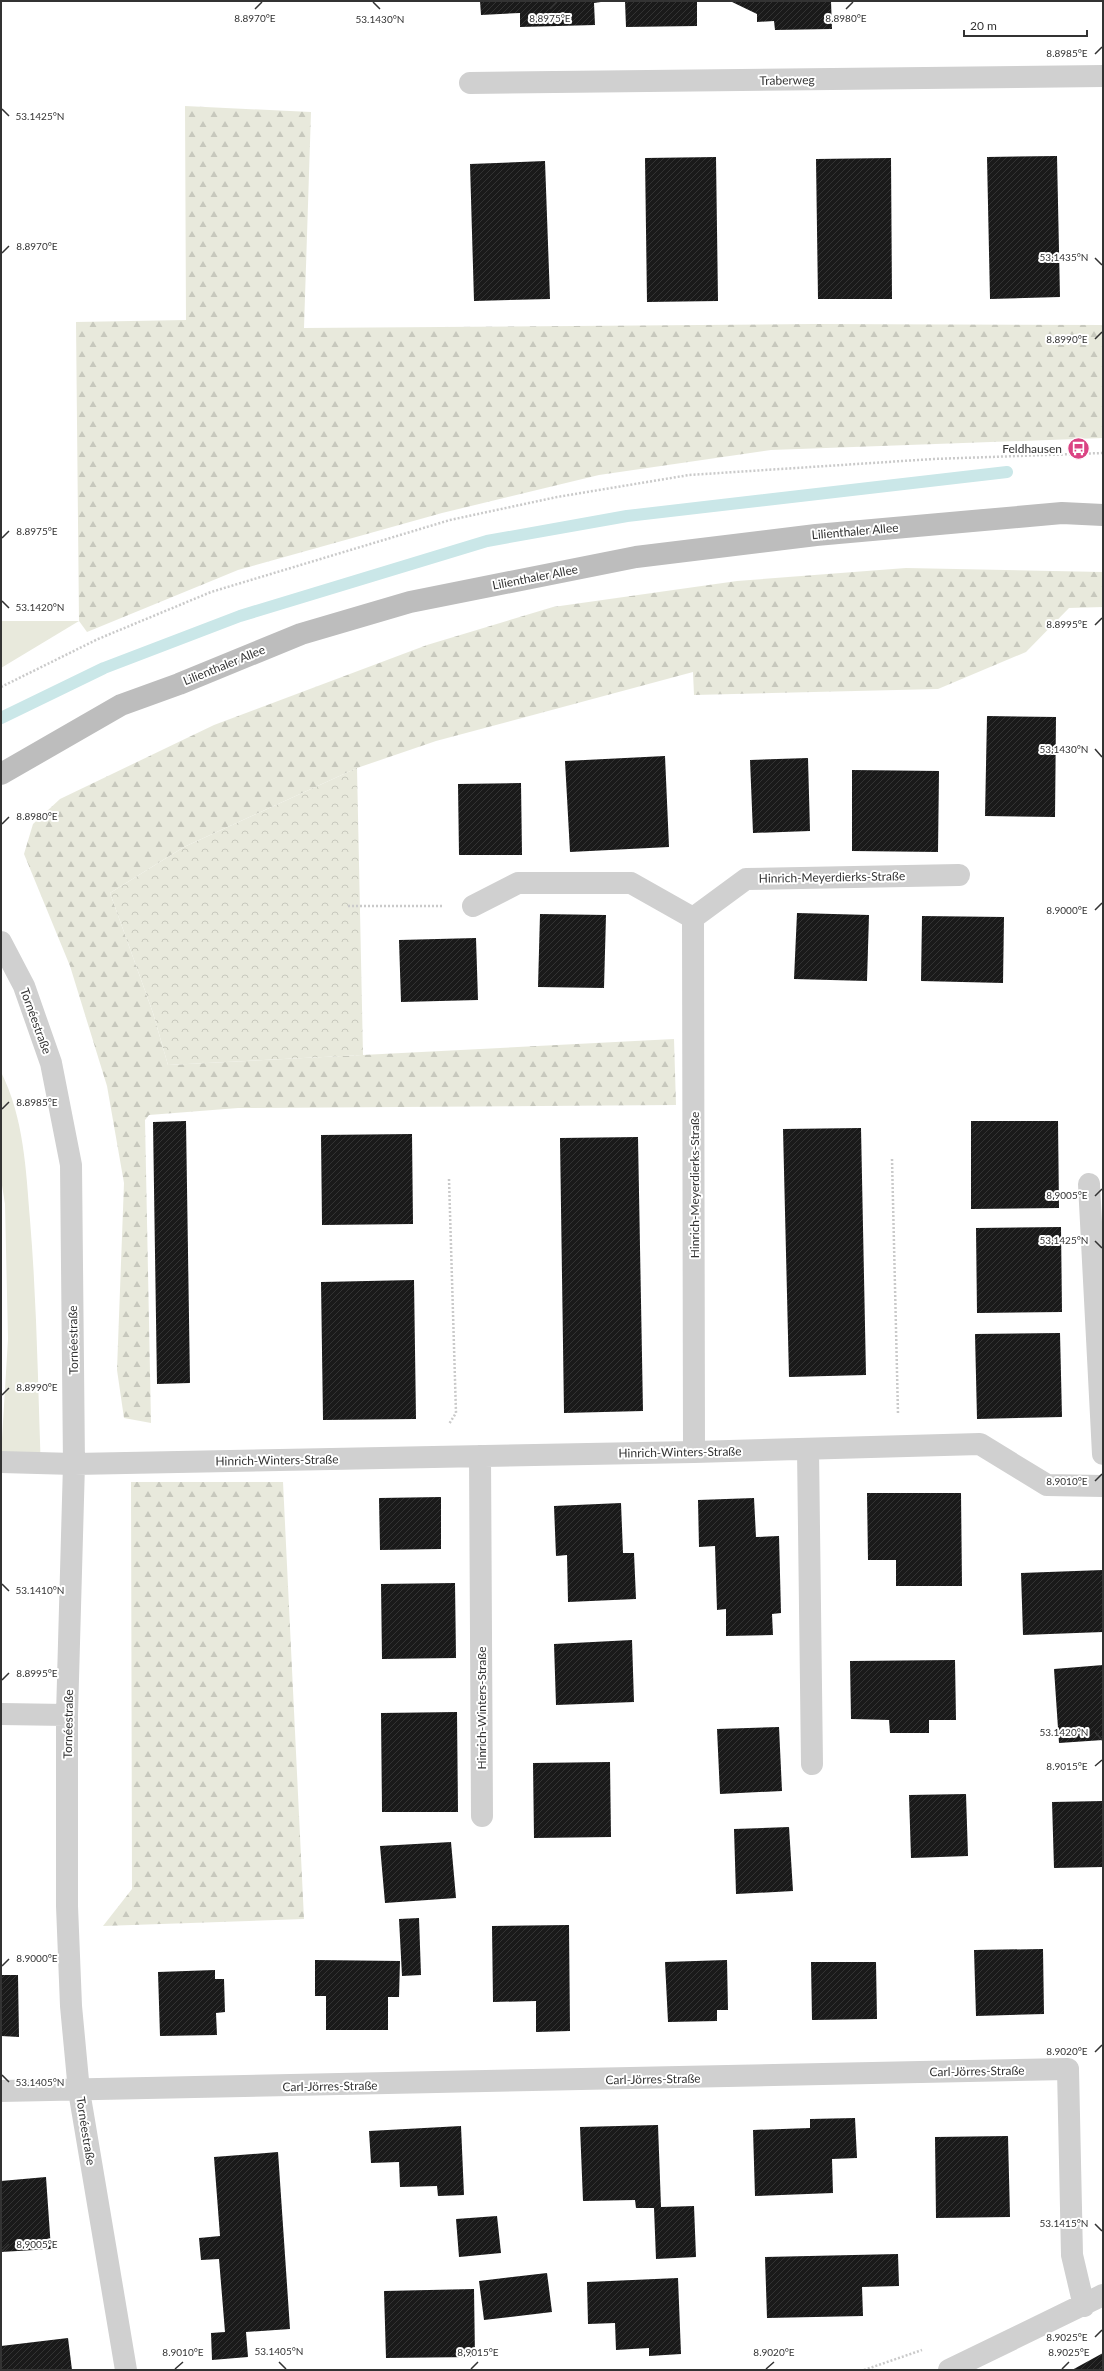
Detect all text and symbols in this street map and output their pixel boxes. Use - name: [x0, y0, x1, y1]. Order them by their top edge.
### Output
- text: 8.8970°E: [234, 12, 276, 24]
- text: 8.8975°E: [529, 12, 571, 24]
- text: 8.8980°E: [825, 12, 867, 24]
- scale bar: [964, 12, 1087, 38]
- text: 53.1430°N: [356, 13, 404, 25]
- text: 20 m: [970, 18, 997, 33]
- text: 8.8985°E: [1046, 47, 1088, 59]
- street label: Traberweg: [759, 72, 815, 88]
- text: 53.1425°N: [16, 110, 64, 122]
- text: 8.8970°E: [16, 240, 58, 252]
- text: 53.1435°N: [1040, 251, 1088, 263]
- text: 8.8990°E: [1046, 333, 1088, 345]
- bus stop icon: Feldhausen: [1065, 435, 1091, 461]
- place label: Feldhausen: [1002, 441, 1062, 456]
- street label: Lilienthaler Allee: [811, 520, 899, 542]
- text: 8.8975°E: [16, 525, 58, 537]
- street label: Lilienthaler Allee: [491, 561, 579, 593]
- text: 53.1420°N: [16, 601, 64, 613]
- text: 8.8995°E: [1046, 618, 1088, 630]
- street label: Lilienthaler Allee: [181, 642, 267, 688]
- text: 53.1430°N: [1040, 743, 1088, 755]
- text: 8.8980°E: [16, 810, 58, 822]
- street label: Hinrich-Meyerdierks-Straße: [759, 868, 905, 886]
- text: 8.9000°E: [1046, 904, 1088, 916]
- street label: Tornéestraße: [17, 986, 55, 1056]
- text: 8.8985°E: [16, 1096, 58, 1108]
- street label: Hinrich-Meyerdierks-Straße: [687, 1112, 702, 1258]
- text: 8.9005°E: [1046, 1189, 1088, 1201]
- text: 53.1425°N: [1040, 1234, 1088, 1246]
- street label: Tornéestraße: [65, 1305, 81, 1375]
- text: 8.8990°E: [16, 1381, 58, 1393]
- street label: Hinrich-Winters-Straße: [618, 1443, 742, 1461]
- street label: Hinrich-Winters-Straße: [215, 1451, 339, 1469]
- text: 8.9010°E: [1046, 1475, 1088, 1487]
- text: 53.1410°N: [16, 1584, 64, 1596]
- street label: Hinrich-Winters-Straße: [474, 1646, 489, 1770]
- text: 8.8995°E: [16, 1667, 58, 1679]
- street label: Tornéestraße: [60, 1689, 76, 1759]
- text: 53.1420°N: [1040, 1726, 1088, 1738]
- text: 8.9015°E: [1046, 1760, 1088, 1772]
- text: 8.9000°E: [16, 1952, 58, 1964]
- text: 8.9020°E: [1046, 2045, 1088, 2057]
- street label: Carl-Jörres-Straße: [929, 2063, 1025, 2079]
- street label: Carl-Jörres-Straße: [605, 2071, 701, 2087]
- text: 53.1405°N: [16, 2076, 64, 2088]
- street label: Carl-Jörres-Straße: [282, 2078, 378, 2094]
- street label: Tornéestraße: [73, 2096, 99, 2166]
- text: 53.1415°N: [1040, 2217, 1088, 2229]
- text: 8.9005°E: [16, 2238, 58, 2250]
- text: 8.9025°E: [1046, 2331, 1088, 2343]
- text: 53.1405°N: [255, 2345, 303, 2357]
- text: 8.9010°E: [162, 2346, 204, 2358]
- text: 8.9015°E: [457, 2346, 499, 2358]
- text: 8.9020°E: [753, 2346, 795, 2358]
- text: 8.9025°E: [1048, 2346, 1090, 2358]

